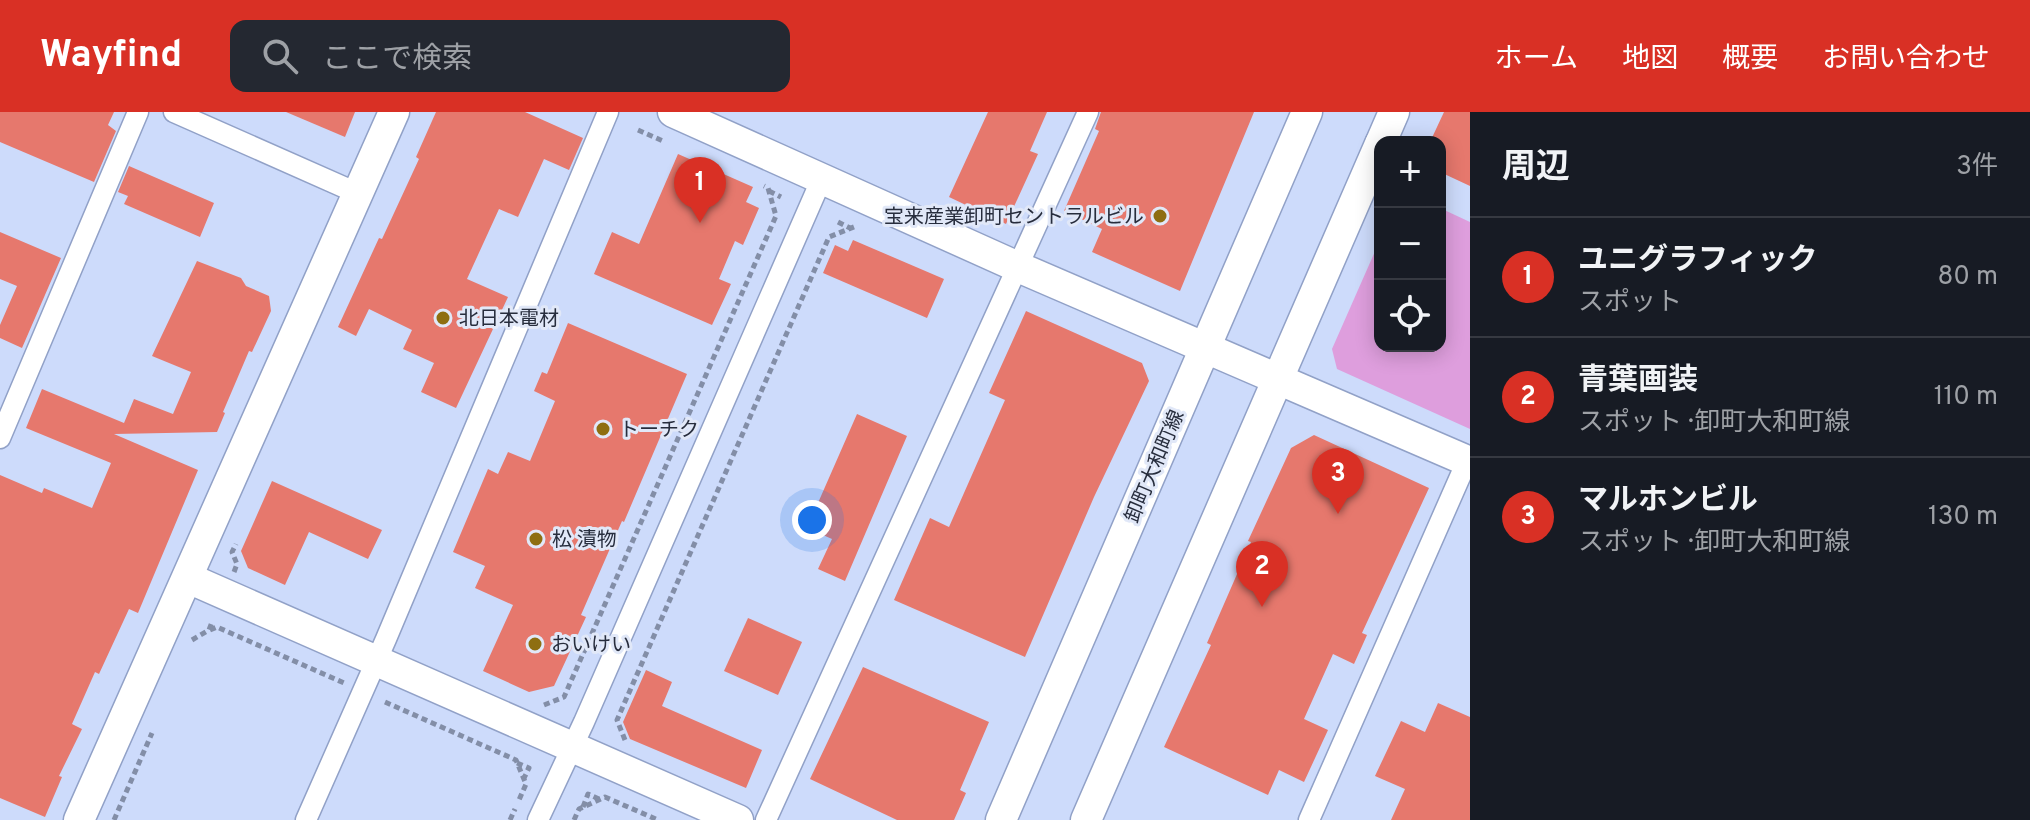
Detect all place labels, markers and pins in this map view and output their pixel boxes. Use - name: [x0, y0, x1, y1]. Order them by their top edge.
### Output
- pin: 1: [674, 157, 726, 223]
- place label: 宝来産業卸町セントラルビル: [884, 205, 1144, 231]
- marker: 宝来産業卸町セントラルビル: [1151, 207, 1169, 225]
- place label: 北日本電材: [459, 307, 559, 333]
- marker: 北日本電材: [434, 309, 452, 327]
- place label: トーチク: [619, 418, 699, 444]
- marker: トーチク: [594, 420, 612, 438]
- pin: 3: [1312, 448, 1364, 514]
- place label: 松 漬物: [552, 528, 617, 554]
- marker: 松 漬物: [527, 530, 545, 548]
- pin: 2: [1236, 541, 1288, 607]
- place label: おいけい: [551, 633, 631, 659]
- marker: おいけい: [526, 635, 544, 653]

